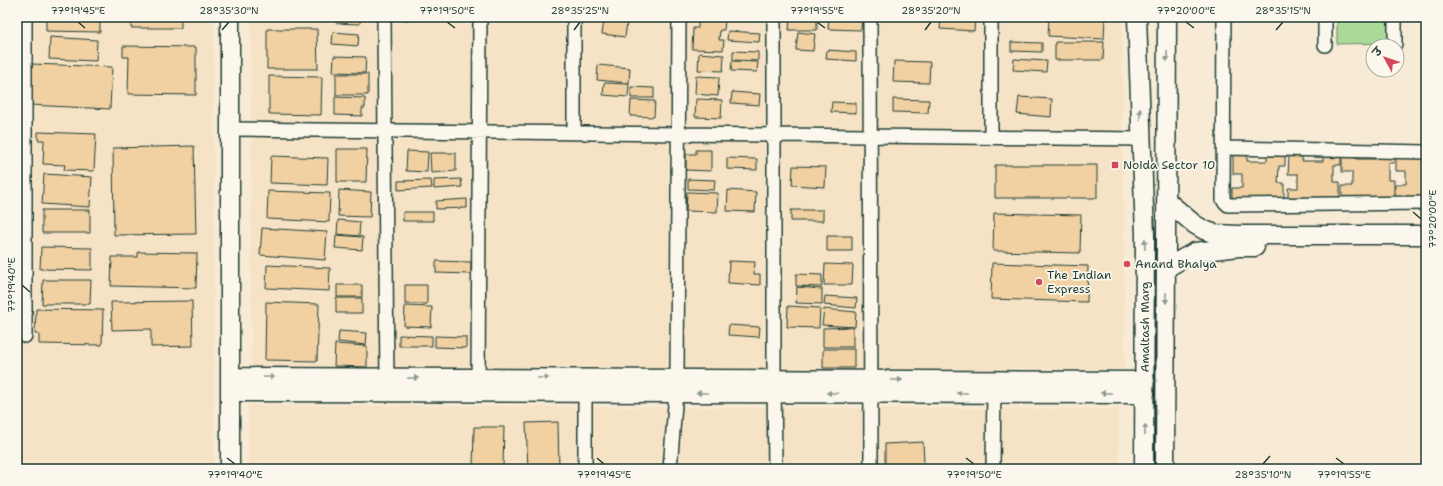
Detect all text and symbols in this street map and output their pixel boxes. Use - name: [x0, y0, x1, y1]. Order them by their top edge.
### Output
- text: 77°19'45"E: [51, 4, 105, 17]
- text: 28°35'30"N: [199, 4, 259, 17]
- text: 77°19'50"E: [419, 4, 475, 17]
- text: 28°35'25"N: [551, 4, 609, 17]
- text: 77°19'55"E: [790, 4, 844, 17]
- text: 28°35'20"N: [901, 4, 961, 17]
- text: 77°20'00"E: [1157, 4, 1215, 17]
- text: 28°35'15"N: [1255, 4, 1311, 17]
- north arrow: [1365, 38, 1405, 78]
- text: उ: [1369, 43, 1387, 60]
- one-way arrow: [1164, 50, 1170, 63]
- one-way arrow: [1137, 107, 1143, 120]
- place label: Noida Sector 10: [1123, 157, 1215, 173]
- marker: Noida Sector 10: [1110, 160, 1120, 170]
- text: 77°20'00"E: [1426, 190, 1439, 248]
- one-way arrow: [1142, 237, 1148, 250]
- place label: Anand Bhaiya: [1135, 256, 1217, 272]
- text: 77°19'40"E: [5, 257, 18, 313]
- marker: Anand Bhaiya: [1122, 259, 1132, 269]
- place label: The Indian Express: [1047, 267, 1111, 297]
- marker: The Indian Express: [1034, 277, 1044, 287]
- street label: Amaltash Marg: [1137, 282, 1153, 372]
- one-way arrow: [1163, 292, 1169, 305]
- one-way arrow: [263, 374, 276, 380]
- one-way arrow: [407, 375, 420, 381]
- one-way arrow: [537, 375, 550, 381]
- one-way arrow: [891, 377, 904, 383]
- one-way arrow: [695, 390, 708, 396]
- one-way arrow: [825, 390, 838, 396]
- one-way arrow: [955, 390, 968, 396]
- one-way arrow: [1099, 390, 1112, 396]
- one-way arrow: [1142, 423, 1148, 436]
- text: 77°19'40"E: [207, 468, 263, 481]
- text: 77°19'45"E: [577, 468, 631, 481]
- text: 77°19'50"E: [946, 468, 1002, 481]
- text: 28°35'10"N: [1235, 468, 1291, 481]
- text: 77°19'55"E: [1317, 468, 1371, 481]

